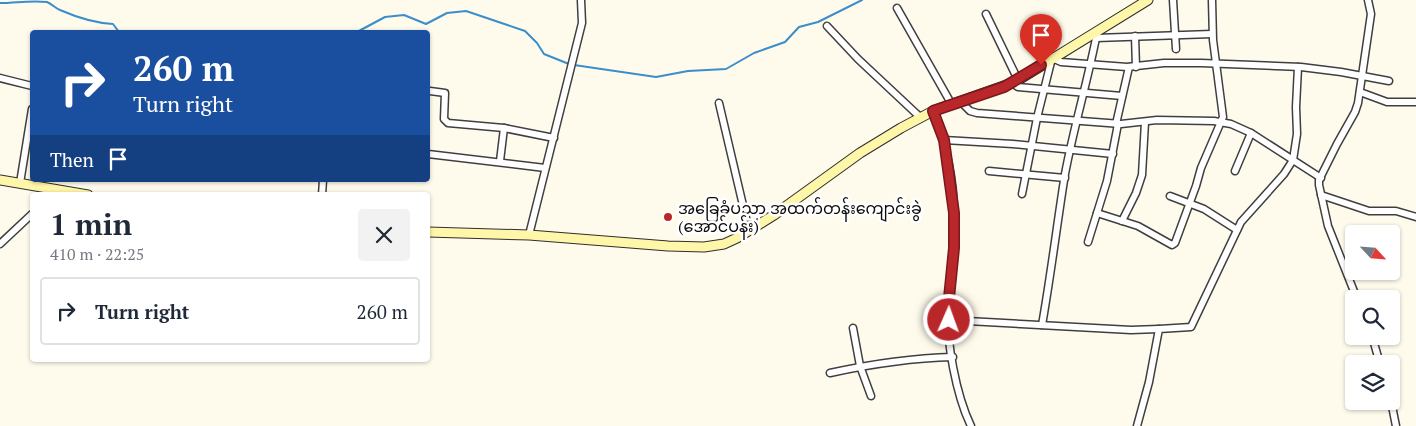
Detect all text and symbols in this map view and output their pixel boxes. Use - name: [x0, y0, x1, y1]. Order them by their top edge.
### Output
- pin: [1020, 14, 1062, 65]
- icon: arrive: [1027, 21, 1055, 49]
- text: 260 m: [133, 45, 234, 91]
- icon: right: [50, 50, 115, 115]
- text: Turn right: [133, 89, 233, 118]
- icon: arrive: [104, 145, 132, 173]
- text: Then: [50, 147, 94, 172]
- place label: အခြေခံပညာ အထက်တန်းကျောင်းခွဲ (အောင်ပန်း): [678, 197, 922, 240]
- text: 1 min: [50, 204, 132, 244]
- button: close: [358, 209, 410, 261]
- marker: အခြေခံပညာ အထက်တန်းကျောင်းခွဲ (အောင်ပန်း): [662, 211, 674, 223]
- north arrow: [1345, 225, 1400, 280]
- map controls: [1345, 225, 1400, 410]
- text: 410 m · 22:25: [50, 243, 144, 265]
- button: search: [1345, 290, 1400, 345]
- position arrow: [922, 293, 974, 345]
- icon: right: [52, 297, 80, 325]
- text: Turn right: [95, 299, 189, 324]
- text: 260 m: [357, 299, 408, 324]
- button: layers: [1345, 355, 1400, 410]

